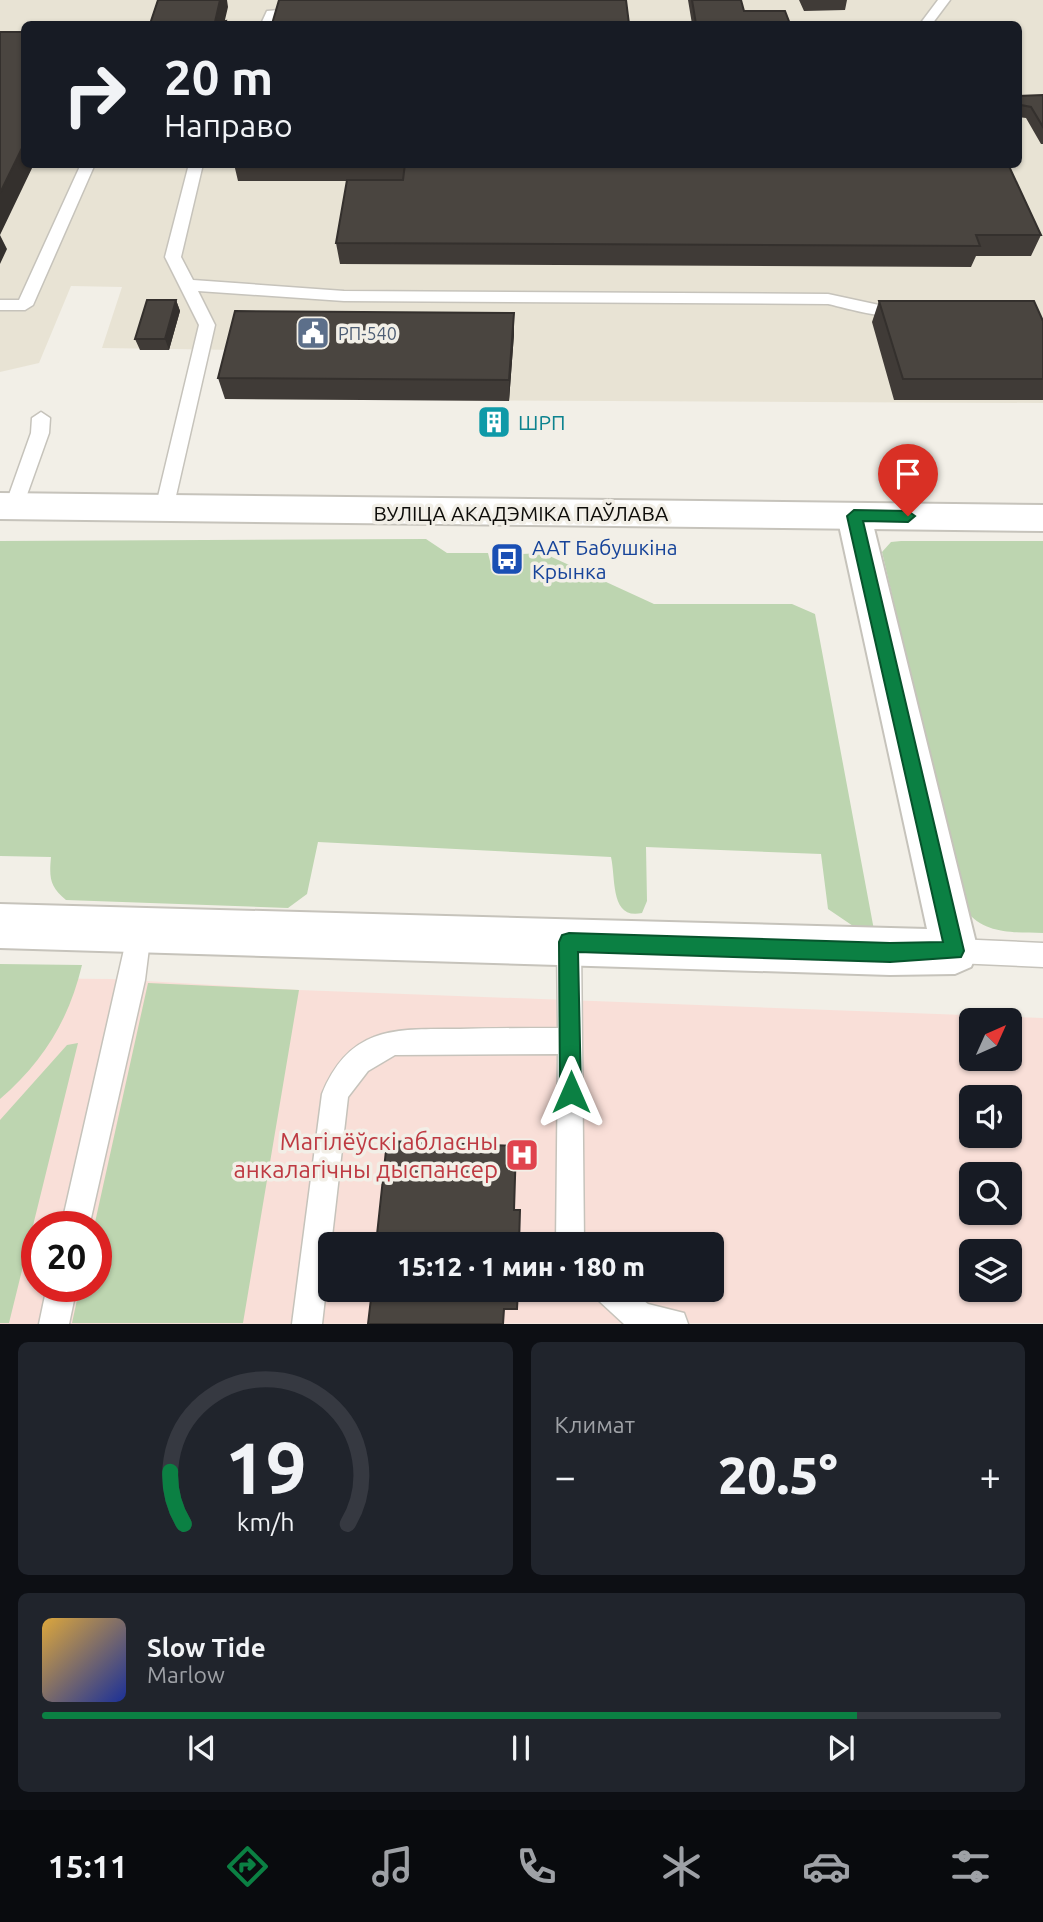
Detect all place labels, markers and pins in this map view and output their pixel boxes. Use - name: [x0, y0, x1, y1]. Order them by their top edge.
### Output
- public building icon: РП-540: [294, 314, 332, 352]
- place label: РП-540: [338, 323, 397, 343]
- building icon: ШРП: [475, 403, 513, 441]
- place label: ШРП: [518, 410, 565, 434]
- pin: [878, 444, 938, 516]
- place label: ААТ Бабушкіна Крынка: [532, 535, 678, 583]
- bus stop icon: ААТ Бабушкіна Крынка: [488, 540, 526, 578]
- place label: Магілёўскі абласны анкалагічны дыспансер: [233, 1128, 498, 1183]
- hospital icon: Магілёўскі абласны анкалагічны дыспансер: [503, 1136, 541, 1174]

